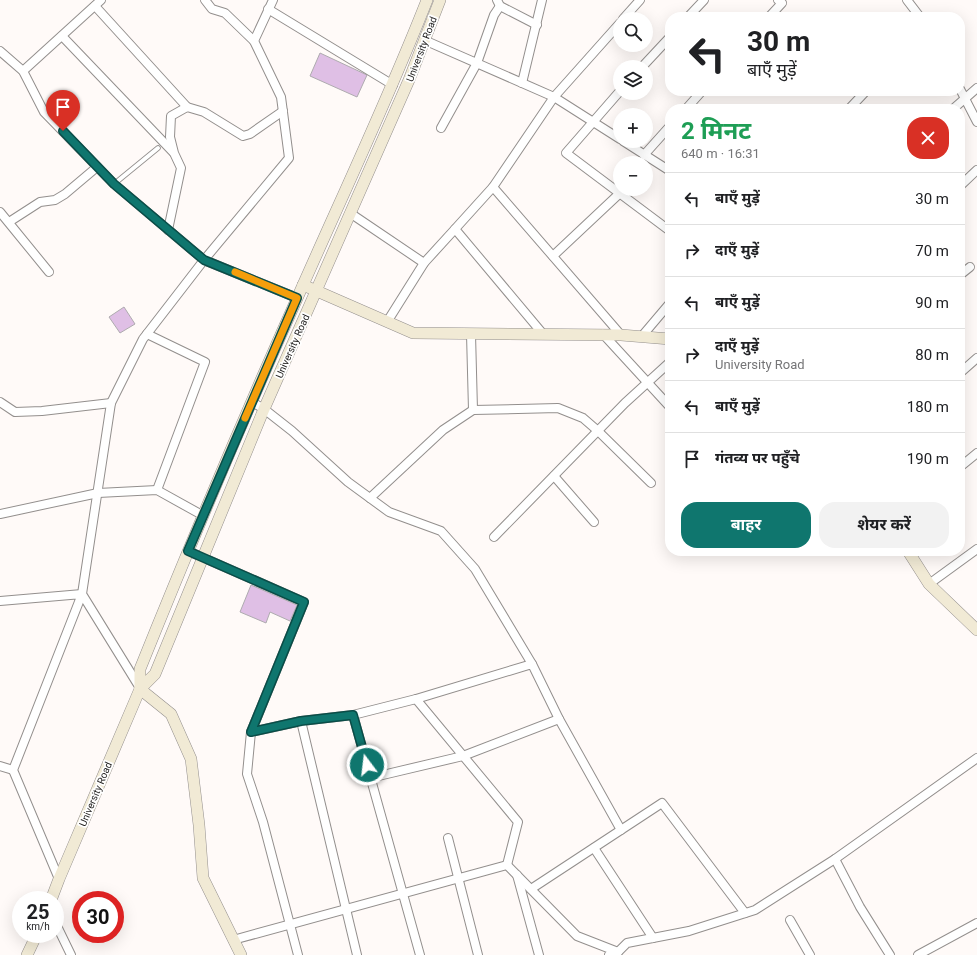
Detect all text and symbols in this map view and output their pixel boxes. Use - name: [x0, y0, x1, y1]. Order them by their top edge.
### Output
- map controls: [613, 12, 653, 196]
- button: search: [613, 12, 653, 52]
- street label: University Road: [404, 15, 439, 83]
- text: 30 m: [747, 25, 810, 58]
- icon: left: [681, 28, 733, 80]
- text: बाएँ मुड़ें: [747, 59, 797, 80]
- button: layers: [613, 60, 653, 100]
- pin: [46, 90, 80, 131]
- icon: arrive: [52, 96, 74, 118]
- button: +: [613, 108, 653, 148]
- text: 2 मिनट: [681, 117, 751, 145]
- button: close: [907, 117, 949, 159]
- text: 640 m · 16:31: [681, 146, 760, 161]
- button: −: [613, 156, 653, 196]
- icon: left: [681, 188, 703, 210]
- text: बाएँ मुड़ें: [715, 189, 760, 207]
- text: 30 m: [915, 190, 949, 208]
- icon: right: [681, 240, 703, 262]
- text: दाएँ मुड़ें: [715, 241, 759, 259]
- text: 70 m: [915, 242, 949, 260]
- icon: left: [681, 292, 703, 314]
- text: बाएँ मुड़ें: [715, 293, 760, 311]
- text: 90 m: [915, 294, 949, 312]
- street label: University Road: [273, 312, 312, 380]
- text: दाएँ मुड़ें: [715, 337, 759, 355]
- icon: right: [681, 344, 703, 366]
- text: 80 m: [915, 346, 949, 364]
- text: University Road: [715, 357, 805, 372]
- icon: left: [681, 396, 703, 418]
- text: बाएँ मुड़ें: [715, 397, 760, 415]
- text: 180 m: [907, 398, 949, 416]
- icon: arrive: [681, 448, 703, 470]
- text: गंतव्य पर पहुँचे: [715, 449, 800, 467]
- text: 190 m: [907, 450, 949, 468]
- button: बाहर: [681, 502, 811, 548]
- button: शेयर करें: [819, 502, 949, 548]
- position arrow: [346, 744, 388, 786]
- street label: University Road: [77, 760, 114, 828]
- speed limit sign: 30: [72, 891, 124, 943]
- text: 25: [27, 900, 49, 924]
- text: km/h: [26, 921, 50, 932]

